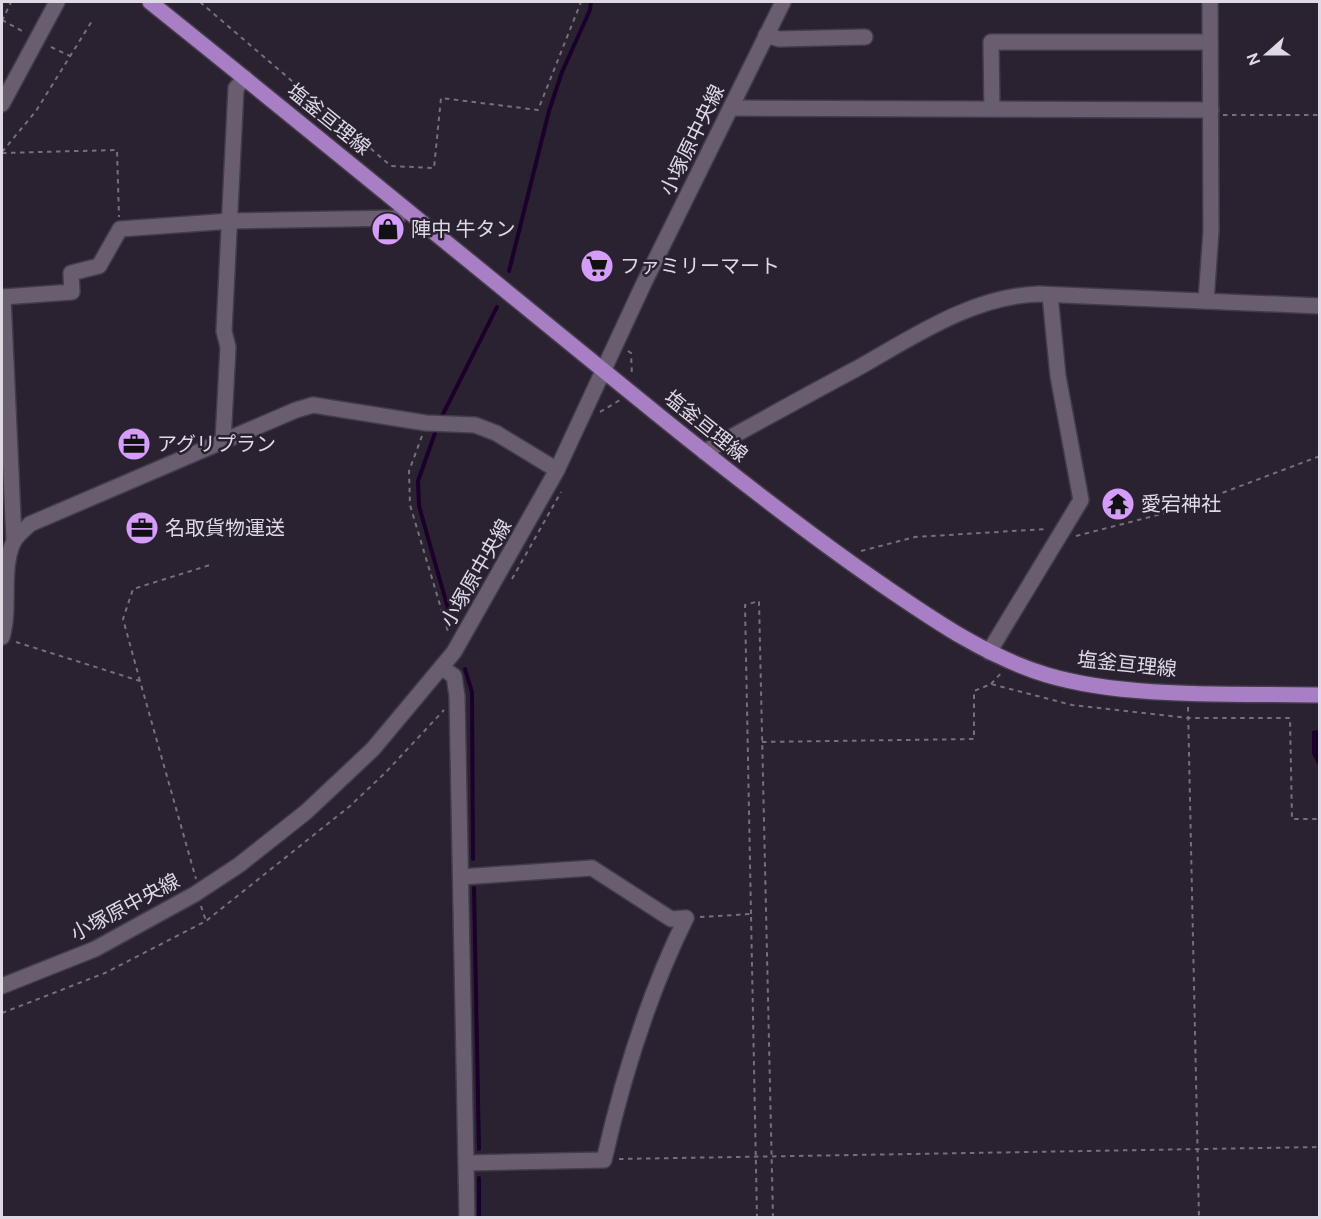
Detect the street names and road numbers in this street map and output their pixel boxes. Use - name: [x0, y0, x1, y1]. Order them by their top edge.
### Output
- street label: 塩釜亘理線: [283, 78, 375, 159]
- street label: 小塚原中央線: [655, 81, 728, 199]
- street label: 塩釜亘理線: [660, 385, 752, 466]
- street label: 小塚原中央線: [436, 515, 516, 630]
- street label: 塩釜亘理線: [1076, 647, 1178, 680]
- street label: 小塚原中央線: [66, 868, 183, 945]

